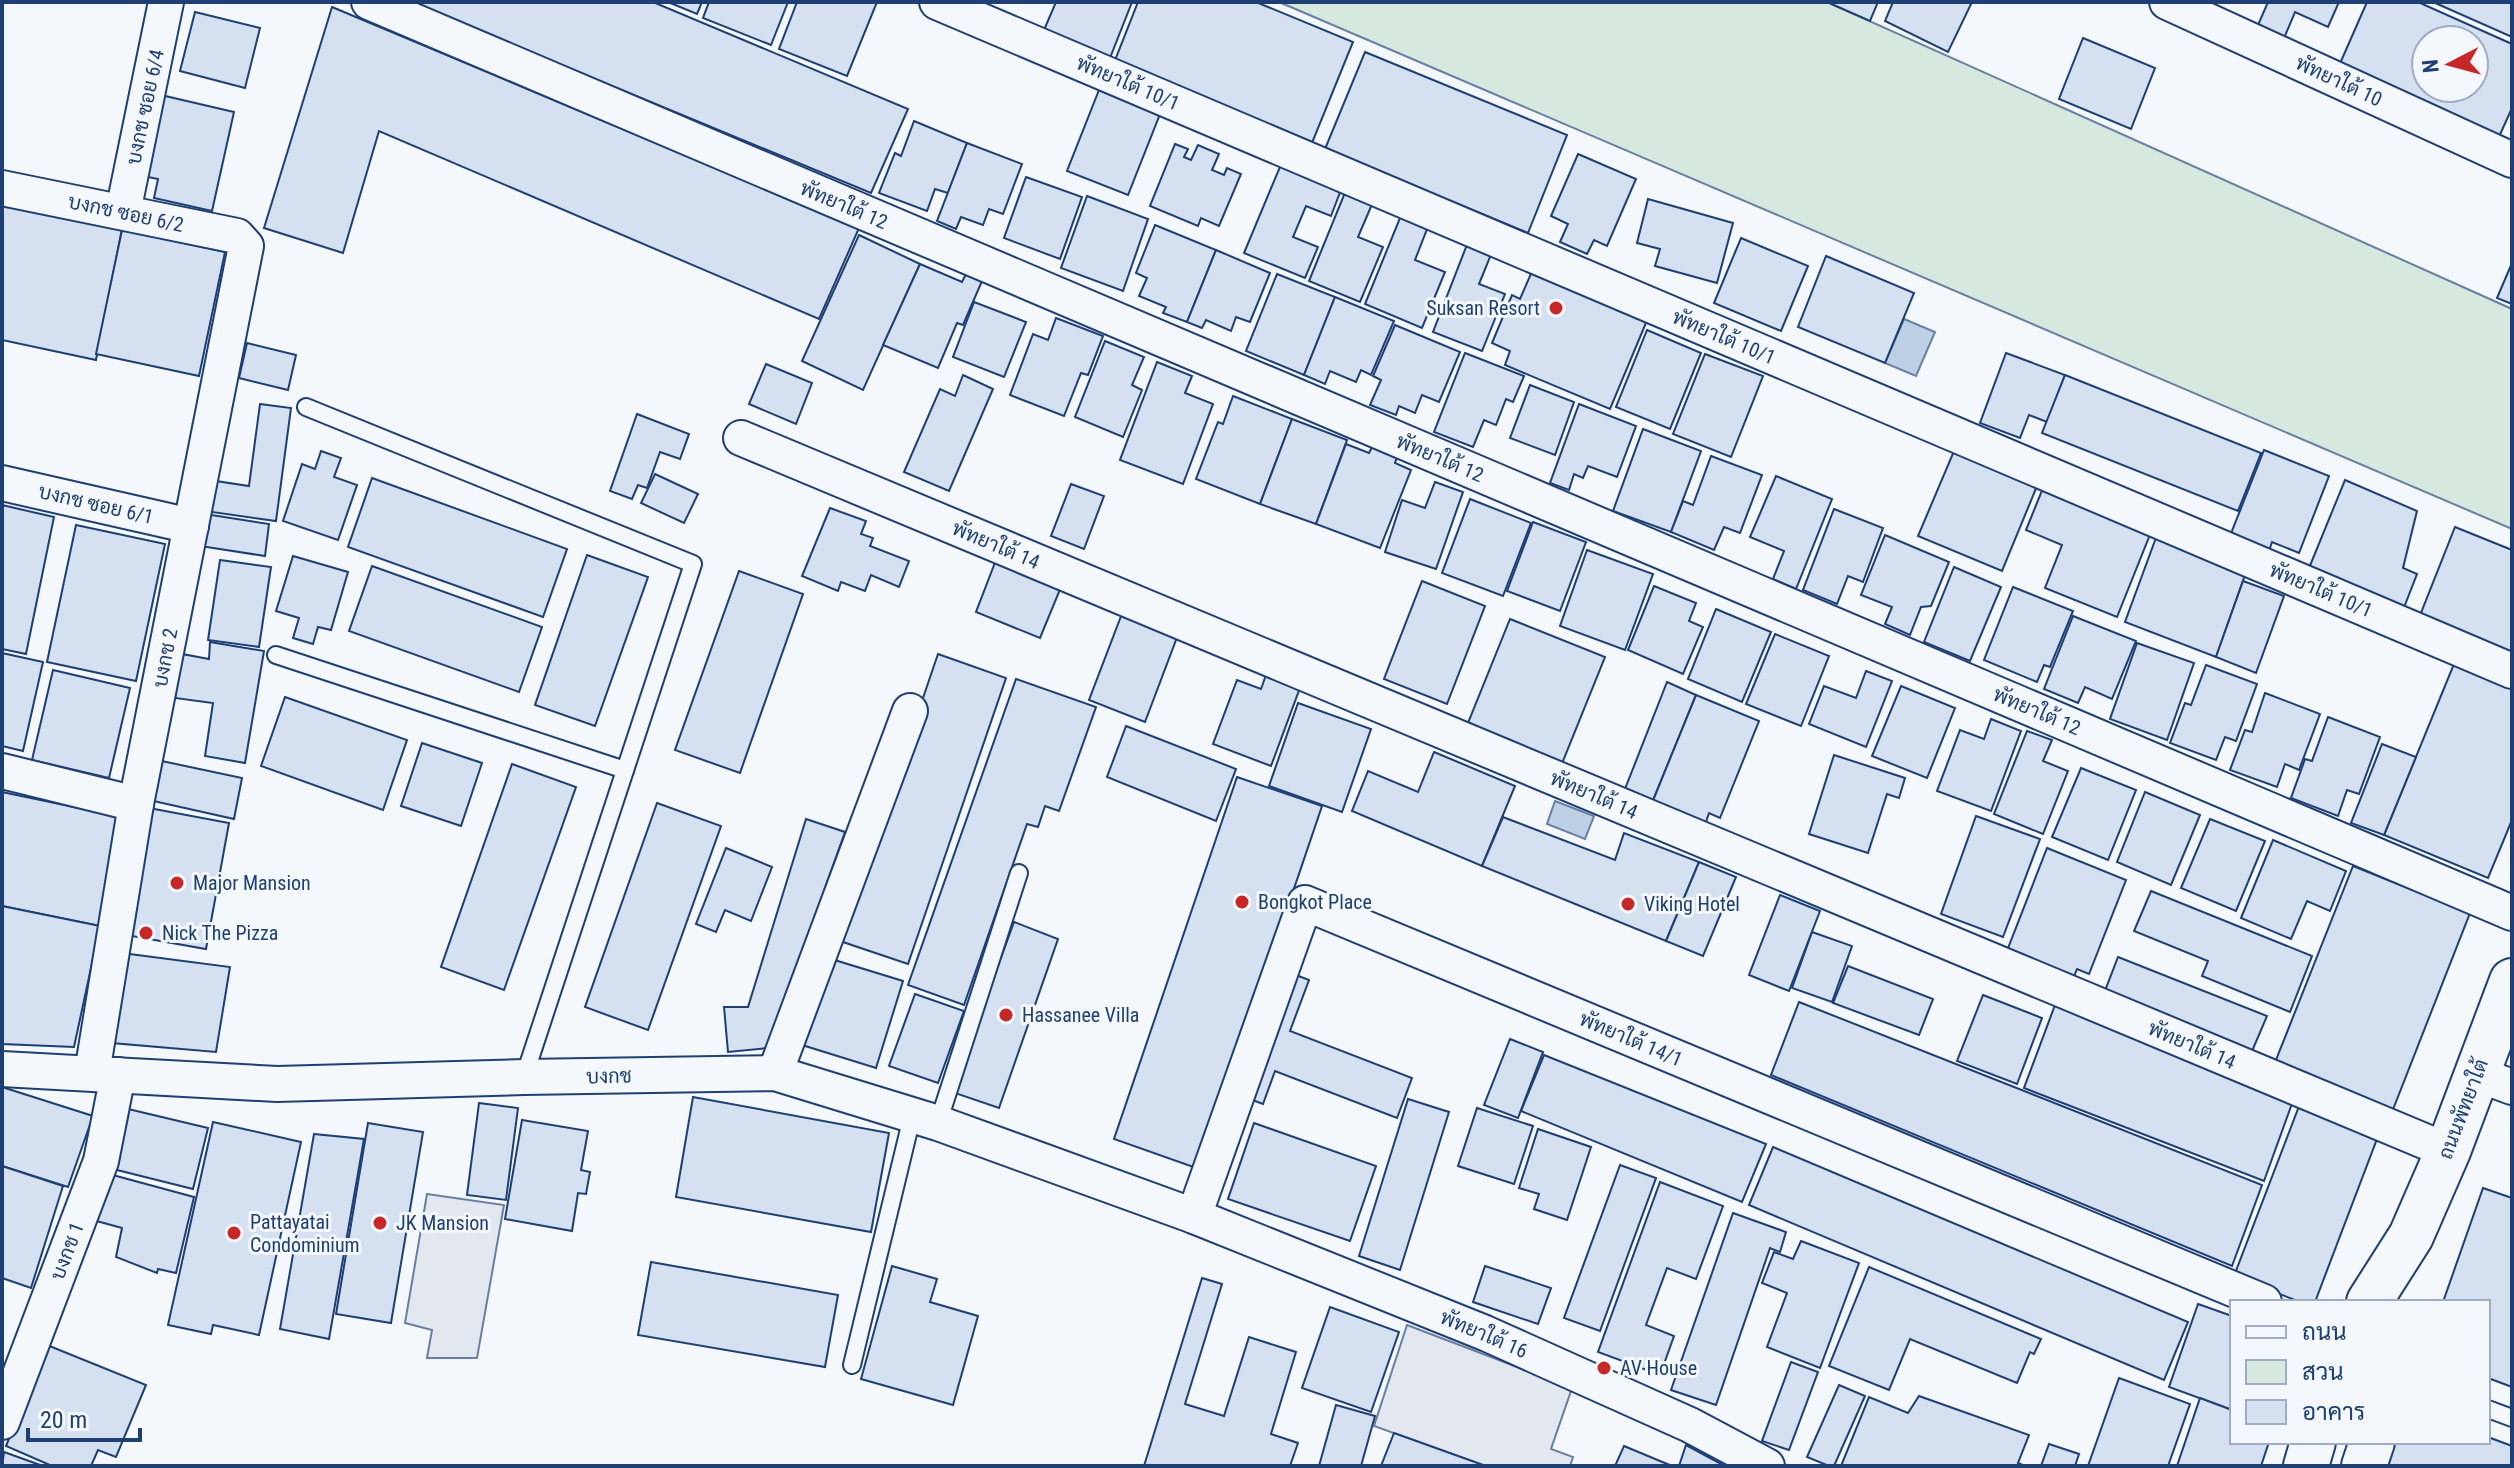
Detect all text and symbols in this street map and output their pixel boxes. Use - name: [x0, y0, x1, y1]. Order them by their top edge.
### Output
- north arrow: [2410, 24, 2490, 104]
- street label: บงกช ซอย 6/4: [121, 47, 169, 167]
- street label: พัทยาใต้ 10/1: [1073, 50, 1184, 116]
- street label: พัทยาใต้ 10: [2292, 50, 2387, 111]
- text: N: [2417, 58, 2444, 74]
- street label: พัทยาใต้ 12: [797, 175, 892, 234]
- street label: บงกช ซอย 6/2: [66, 189, 186, 237]
- place label: Suksan Resort: [1426, 296, 1540, 320]
- marker: Suksan Resort: [1547, 299, 1565, 317]
- street label: พัทยาใต้ 10/1: [1669, 304, 1780, 370]
- street label: พัทยาใต้ 12: [1393, 428, 1488, 487]
- street label: บงกช ซอย 6/1: [36, 479, 156, 529]
- street label: พัทยาใต้ 14: [949, 515, 1044, 574]
- street label: พัทยาใต้ 10/1: [2266, 557, 2377, 623]
- street label: บงกช 2: [147, 626, 183, 690]
- street label: พัทยาใต้ 12: [1990, 681, 2085, 740]
- street label: พัทยาใต้ 14: [1547, 765, 1642, 824]
- place label: Major Mansion: [193, 871, 311, 895]
- marker: Major Mansion: [168, 874, 186, 892]
- place label: Bongkot Place: [1258, 890, 1372, 914]
- place label: Viking Hotel: [1644, 892, 1740, 916]
- marker: Bongkot Place: [1233, 893, 1251, 911]
- marker: Viking Hotel: [1619, 895, 1637, 913]
- place label: Nick The Pizza: [162, 921, 278, 945]
- marker: Nick The Pizza: [137, 924, 155, 942]
- place label: Hassanee Villa: [1022, 1003, 1139, 1027]
- marker: Hassanee Villa: [997, 1006, 1015, 1024]
- street label: พัทยาใต้ 14/1: [1576, 1006, 1687, 1072]
- street label: พัทยาใต้ 14: [2145, 1015, 2240, 1074]
- street label: ถนนพัทยาใต้: [2432, 1054, 2493, 1163]
- street label: บงกช: [586, 1064, 632, 1088]
- place label: Pattayatai Condominium: [250, 1210, 360, 1257]
- place label: JK Mansion: [396, 1211, 489, 1235]
- marker: JK Mansion: [371, 1214, 389, 1232]
- street label: บงกช 1: [45, 1219, 89, 1283]
- marker: Pattayatai Condominium: [225, 1224, 243, 1242]
- legend: [2230, 1300, 2490, 1444]
- street label: พัทยาใต้ 16: [1437, 1304, 1532, 1363]
- text: ถนน: [2302, 1318, 2347, 1346]
- place label: AV House: [1620, 1356, 1697, 1380]
- text: สวน: [2302, 1358, 2344, 1386]
- marker: AV House: [1595, 1359, 1613, 1377]
- scale bar: [28, 1392, 140, 1442]
- text: อาคาร: [2302, 1398, 2365, 1426]
- text: 20 m: [40, 1406, 87, 1434]

